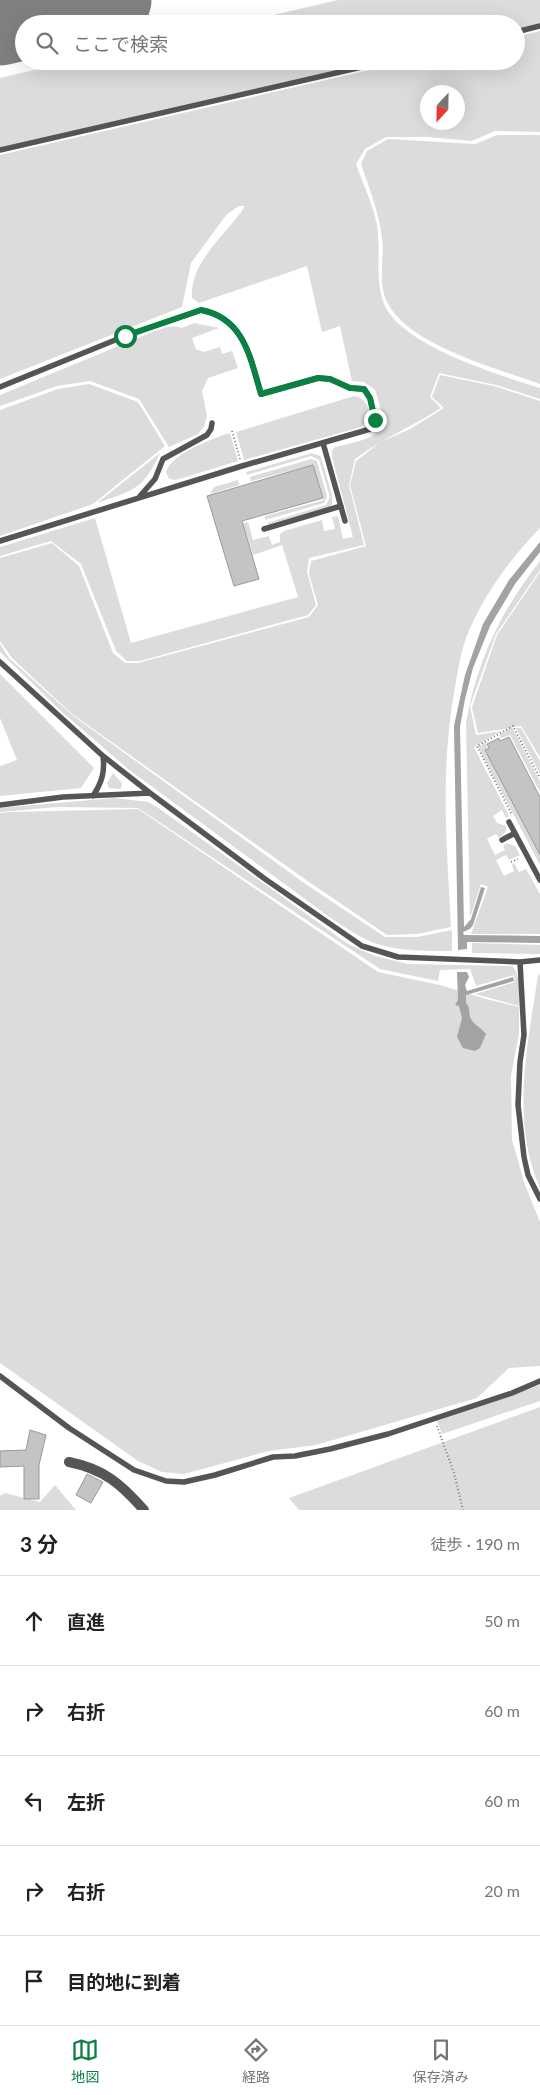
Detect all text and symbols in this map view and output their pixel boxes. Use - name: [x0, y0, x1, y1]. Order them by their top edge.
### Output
- search box: [15, 15, 525, 70]
- icon: search: [33, 29, 61, 57]
- text: ここで検索: [73, 32, 168, 55]
- north arrow: [420, 85, 465, 130]
- route start: [114, 325, 137, 348]
- route end: [364, 409, 387, 432]
- text: 3 分: [20, 1531, 58, 1556]
- text: 徒歩 · 190 m: [431, 1534, 520, 1553]
- icon: ahead: [20, 1607, 48, 1635]
- text: 直進: [67, 1610, 105, 1633]
- text: 50 m: [484, 1611, 520, 1630]
- icon: right: [20, 1697, 48, 1725]
- text: 右折: [67, 1700, 105, 1723]
- text: 60 m: [484, 1701, 520, 1720]
- icon: left: [20, 1787, 48, 1815]
- text: 左折: [67, 1790, 105, 1813]
- text: 60 m: [484, 1791, 520, 1810]
- icon: right: [20, 1877, 48, 1905]
- text: 右折: [67, 1880, 105, 1903]
- text: 20 m: [484, 1881, 520, 1900]
- icon: arrive: [20, 1967, 48, 1995]
- text: 目的地に到着: [67, 1970, 181, 1993]
- tab: 地図: [71, 2036, 99, 2086]
- tab: 経路: [242, 2036, 270, 2086]
- tab: 保存済み: [413, 2036, 469, 2086]

